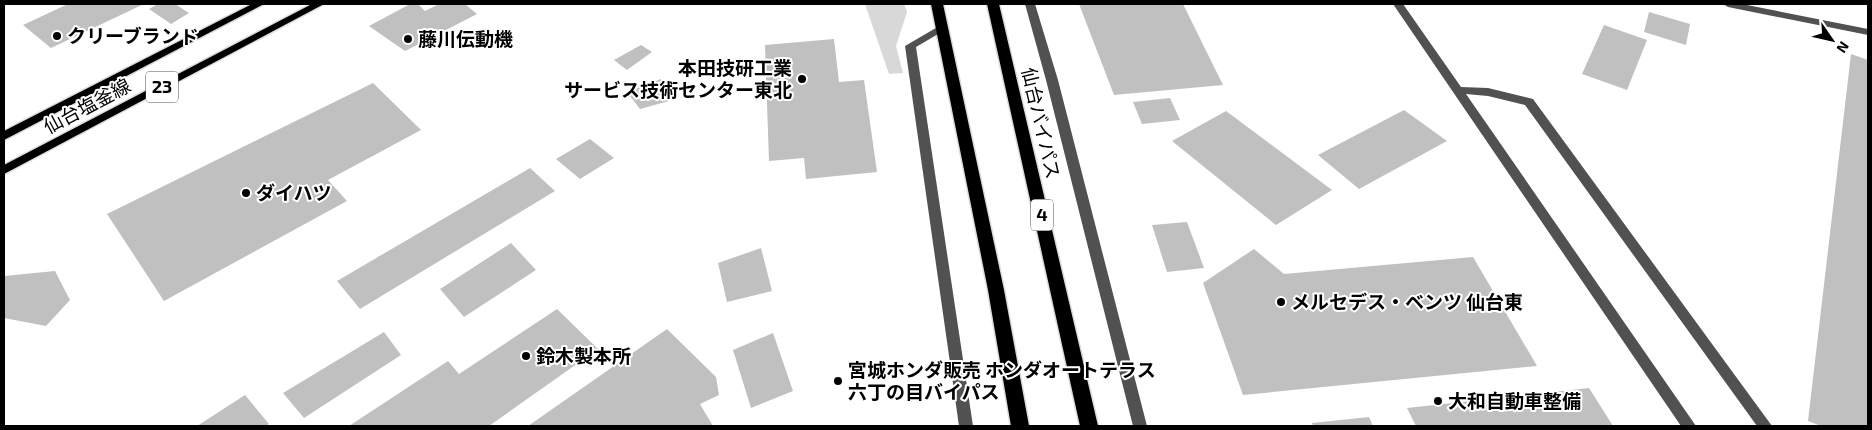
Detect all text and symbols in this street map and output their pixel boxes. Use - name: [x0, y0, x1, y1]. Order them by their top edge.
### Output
- north arrow: [1807, 15, 1857, 65]
- place label: クリーブランド: [67, 24, 199, 47]
- place label: 藤川伝動機: [418, 27, 513, 50]
- marker: クリーブランド: [51, 30, 63, 42]
- marker: 藤川伝動機: [402, 33, 414, 45]
- text: N: [1833, 39, 1853, 56]
- place label: 本田技研工業 サービス技術センター東北: [564, 56, 792, 101]
- street label: 仙台バイパス: [1018, 65, 1065, 181]
- road number: 23: [146, 72, 178, 102]
- street label: 仙台塩釜線: [39, 73, 134, 138]
- marker: 本田技研工業 サービス技術センター東北: [796, 73, 808, 85]
- place label: ダイハツ: [256, 181, 332, 204]
- marker: ダイハツ: [240, 187, 252, 199]
- road number: 4: [1031, 200, 1053, 230]
- place label: メルセデス・ベンツ 仙台東: [1291, 290, 1523, 313]
- marker: メルセデス・ベンツ 仙台東: [1275, 296, 1287, 308]
- place label: 鈴木製本所: [536, 344, 631, 367]
- marker: 鈴木製本所: [520, 350, 532, 362]
- place label: 宮城ホンダ販売 ホンダオートテラス 六丁の目バイパス: [848, 358, 1156, 403]
- marker: 宮城ホンダ販売 ホンダオートテラス 六丁の目バイパス: [832, 375, 844, 387]
- place label: 大和自動車整備: [1448, 389, 1581, 412]
- marker: 大和自動車整備: [1432, 395, 1444, 407]

